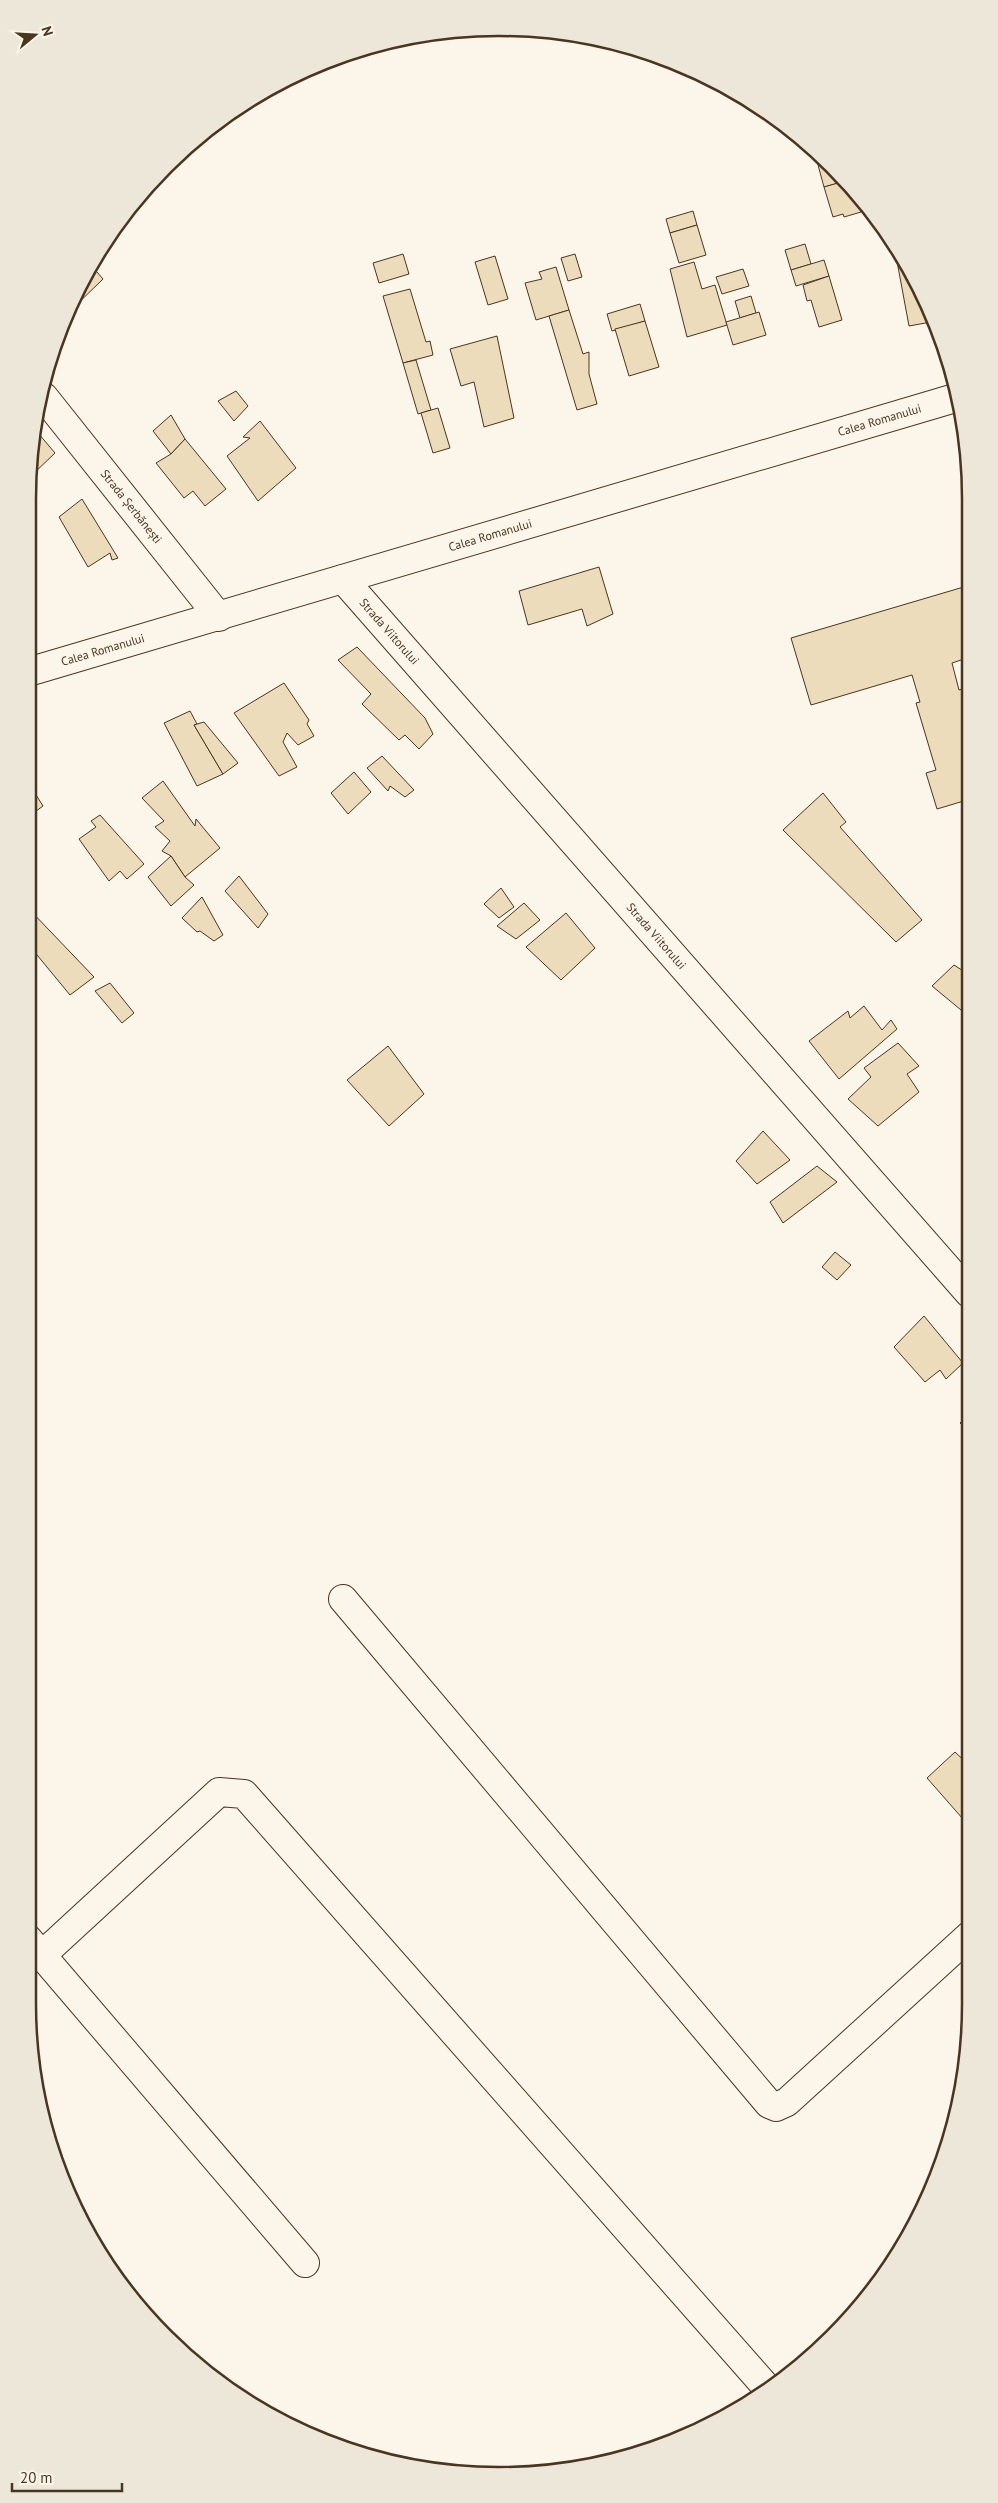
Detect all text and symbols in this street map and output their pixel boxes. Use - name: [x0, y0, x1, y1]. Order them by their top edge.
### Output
- north arrow: [10, 10, 60, 60]
- text: N: [37, 24, 57, 38]
- street label: Calea Romanului: [836, 400, 923, 439]
- street label: Strada Șerbănești: [98, 466, 165, 546]
- street label: Calea Romanului: [447, 515, 534, 554]
- street label: Strada Viitorului: [356, 595, 423, 668]
- street label: Calea Romanului: [59, 630, 146, 669]
- street label: Strada Viitorului: [623, 900, 690, 972]
- scale bar: [12, 2460, 122, 2492]
- text: 20 m: [20, 2468, 53, 2487]

